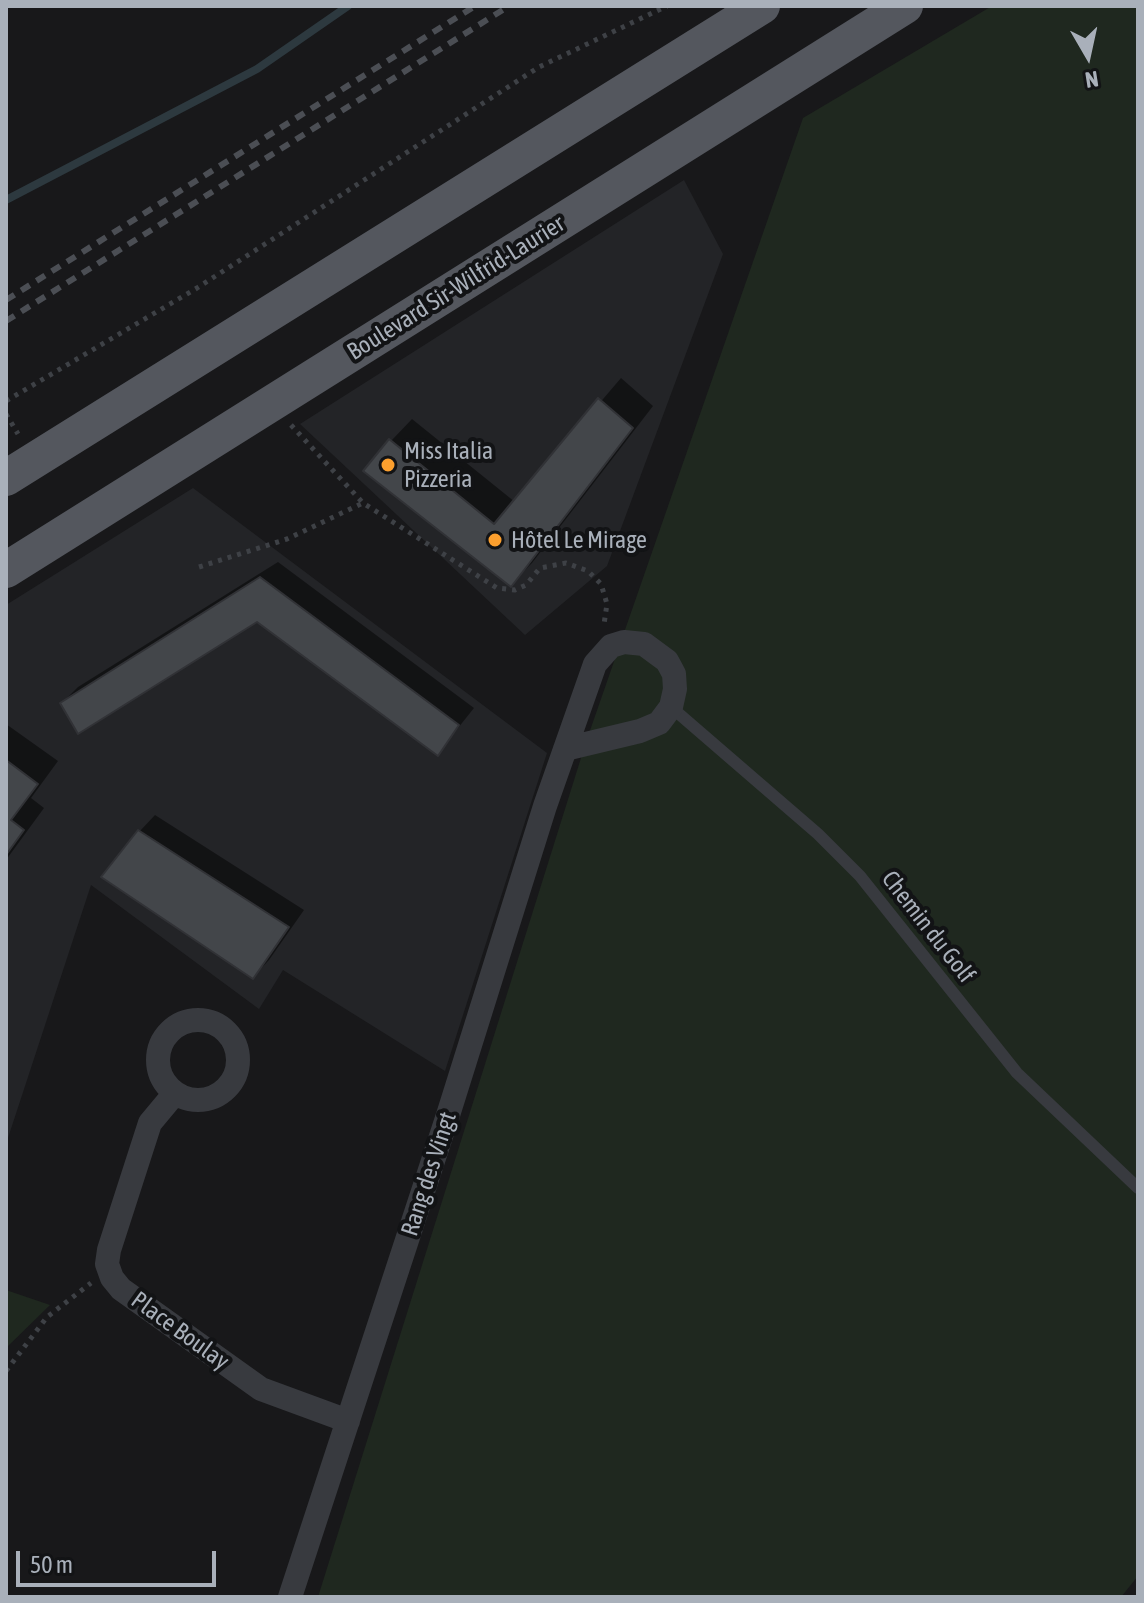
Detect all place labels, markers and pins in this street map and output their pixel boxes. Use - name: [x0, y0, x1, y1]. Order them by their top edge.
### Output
- place label: Miss Italia Pizzeria: [404, 437, 493, 493]
- marker: Miss Italia Pizzeria: [379, 456, 397, 474]
- place label: Hôtel Le Mirage: [511, 526, 647, 554]
- marker: Hôtel Le Mirage: [486, 531, 504, 549]

